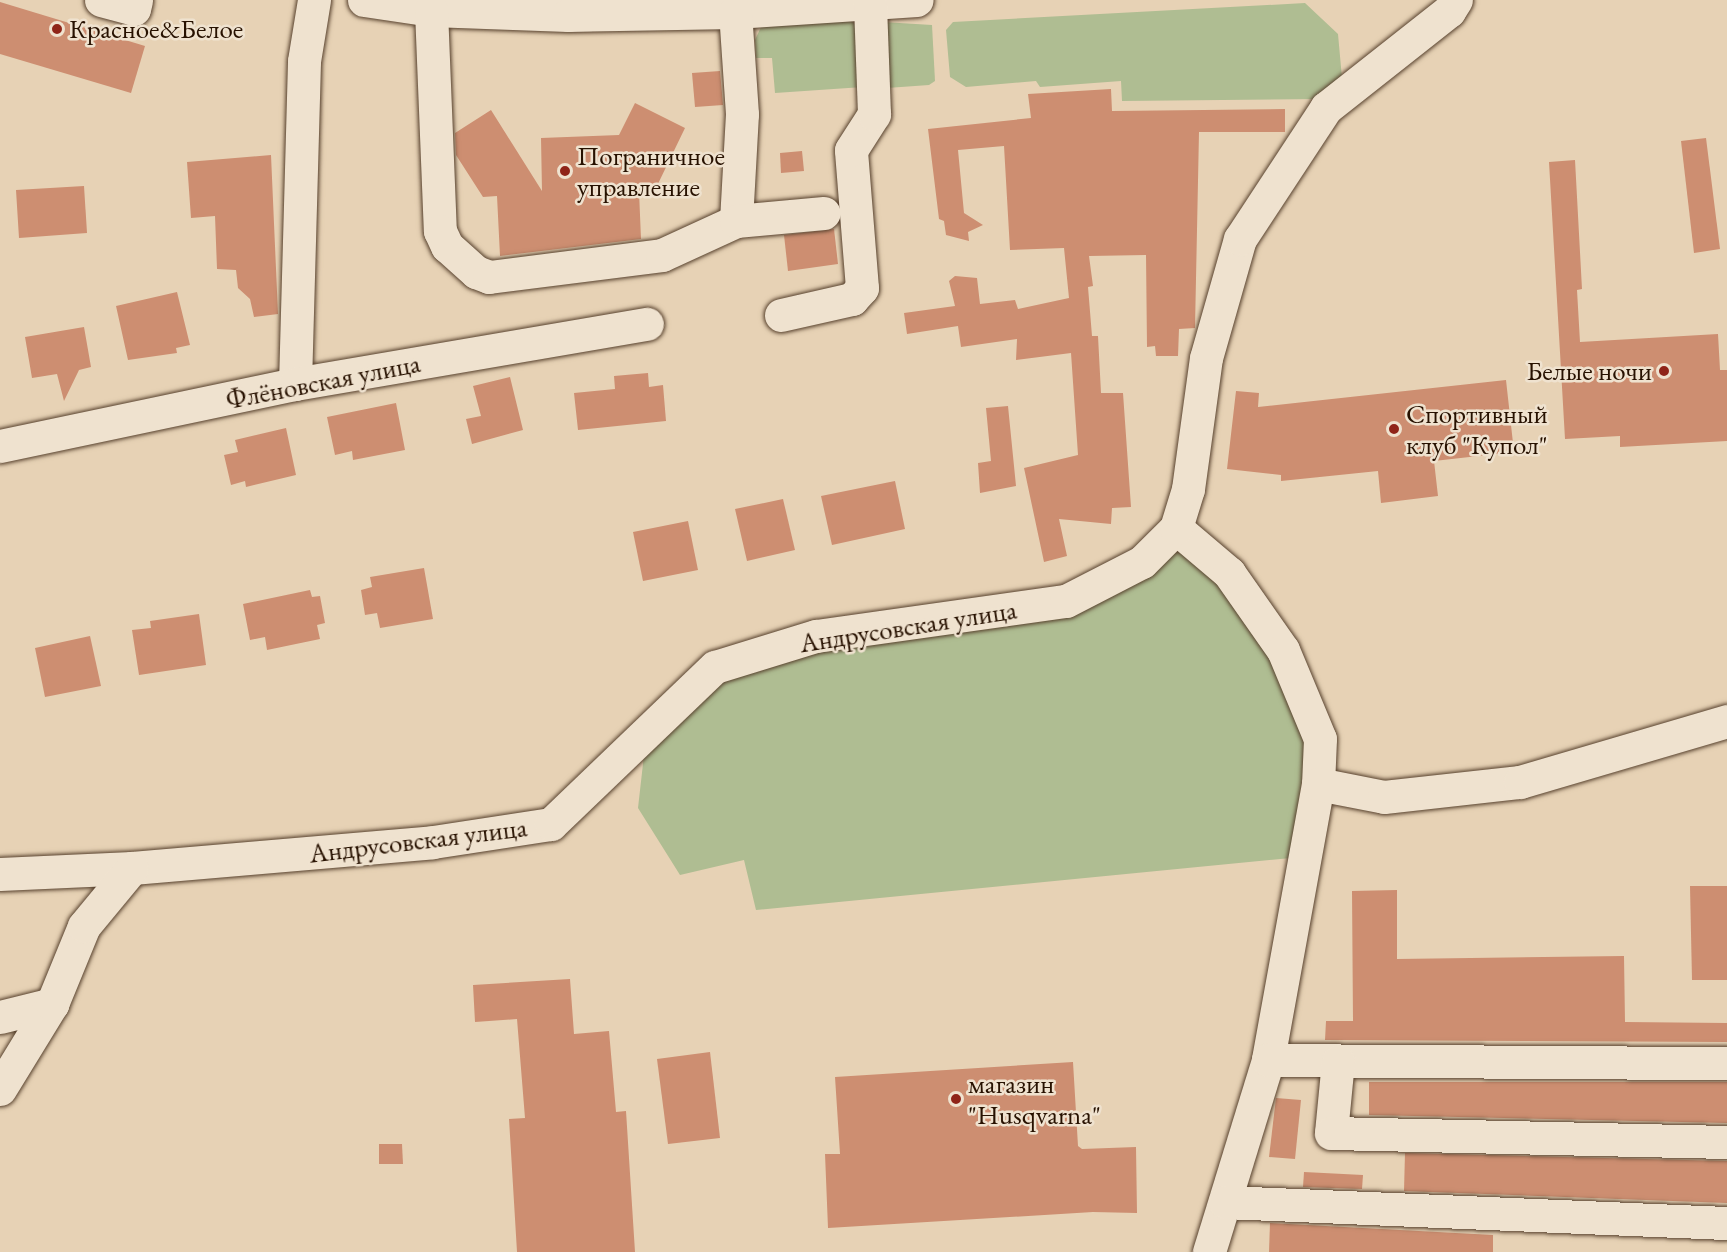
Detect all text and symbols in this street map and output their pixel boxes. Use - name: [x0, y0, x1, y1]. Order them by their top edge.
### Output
- place label: Красное&Белое: [69, 13, 243, 45]
- marker: Красное&Белое: [50, 22, 64, 36]
- place label: Пограничное управление: [577, 139, 725, 202]
- marker: Пограничное управление: [558, 164, 572, 178]
- street label: Флёновская улица: [223, 346, 423, 416]
- place label: Белые ночи: [1526, 355, 1652, 387]
- marker: Белые ночи: [1657, 364, 1671, 378]
- place label: Спортивный клуб "Купол": [1406, 397, 1548, 460]
- marker: Спортивный клуб "Купол": [1387, 422, 1401, 436]
- street label: Андрусовская улица: [797, 593, 1019, 659]
- street label: Андрусовская улица: [307, 811, 529, 869]
- place label: магазин "Husqvarna": [968, 1067, 1101, 1130]
- marker: магазин "Husqvarna": [949, 1092, 963, 1106]

